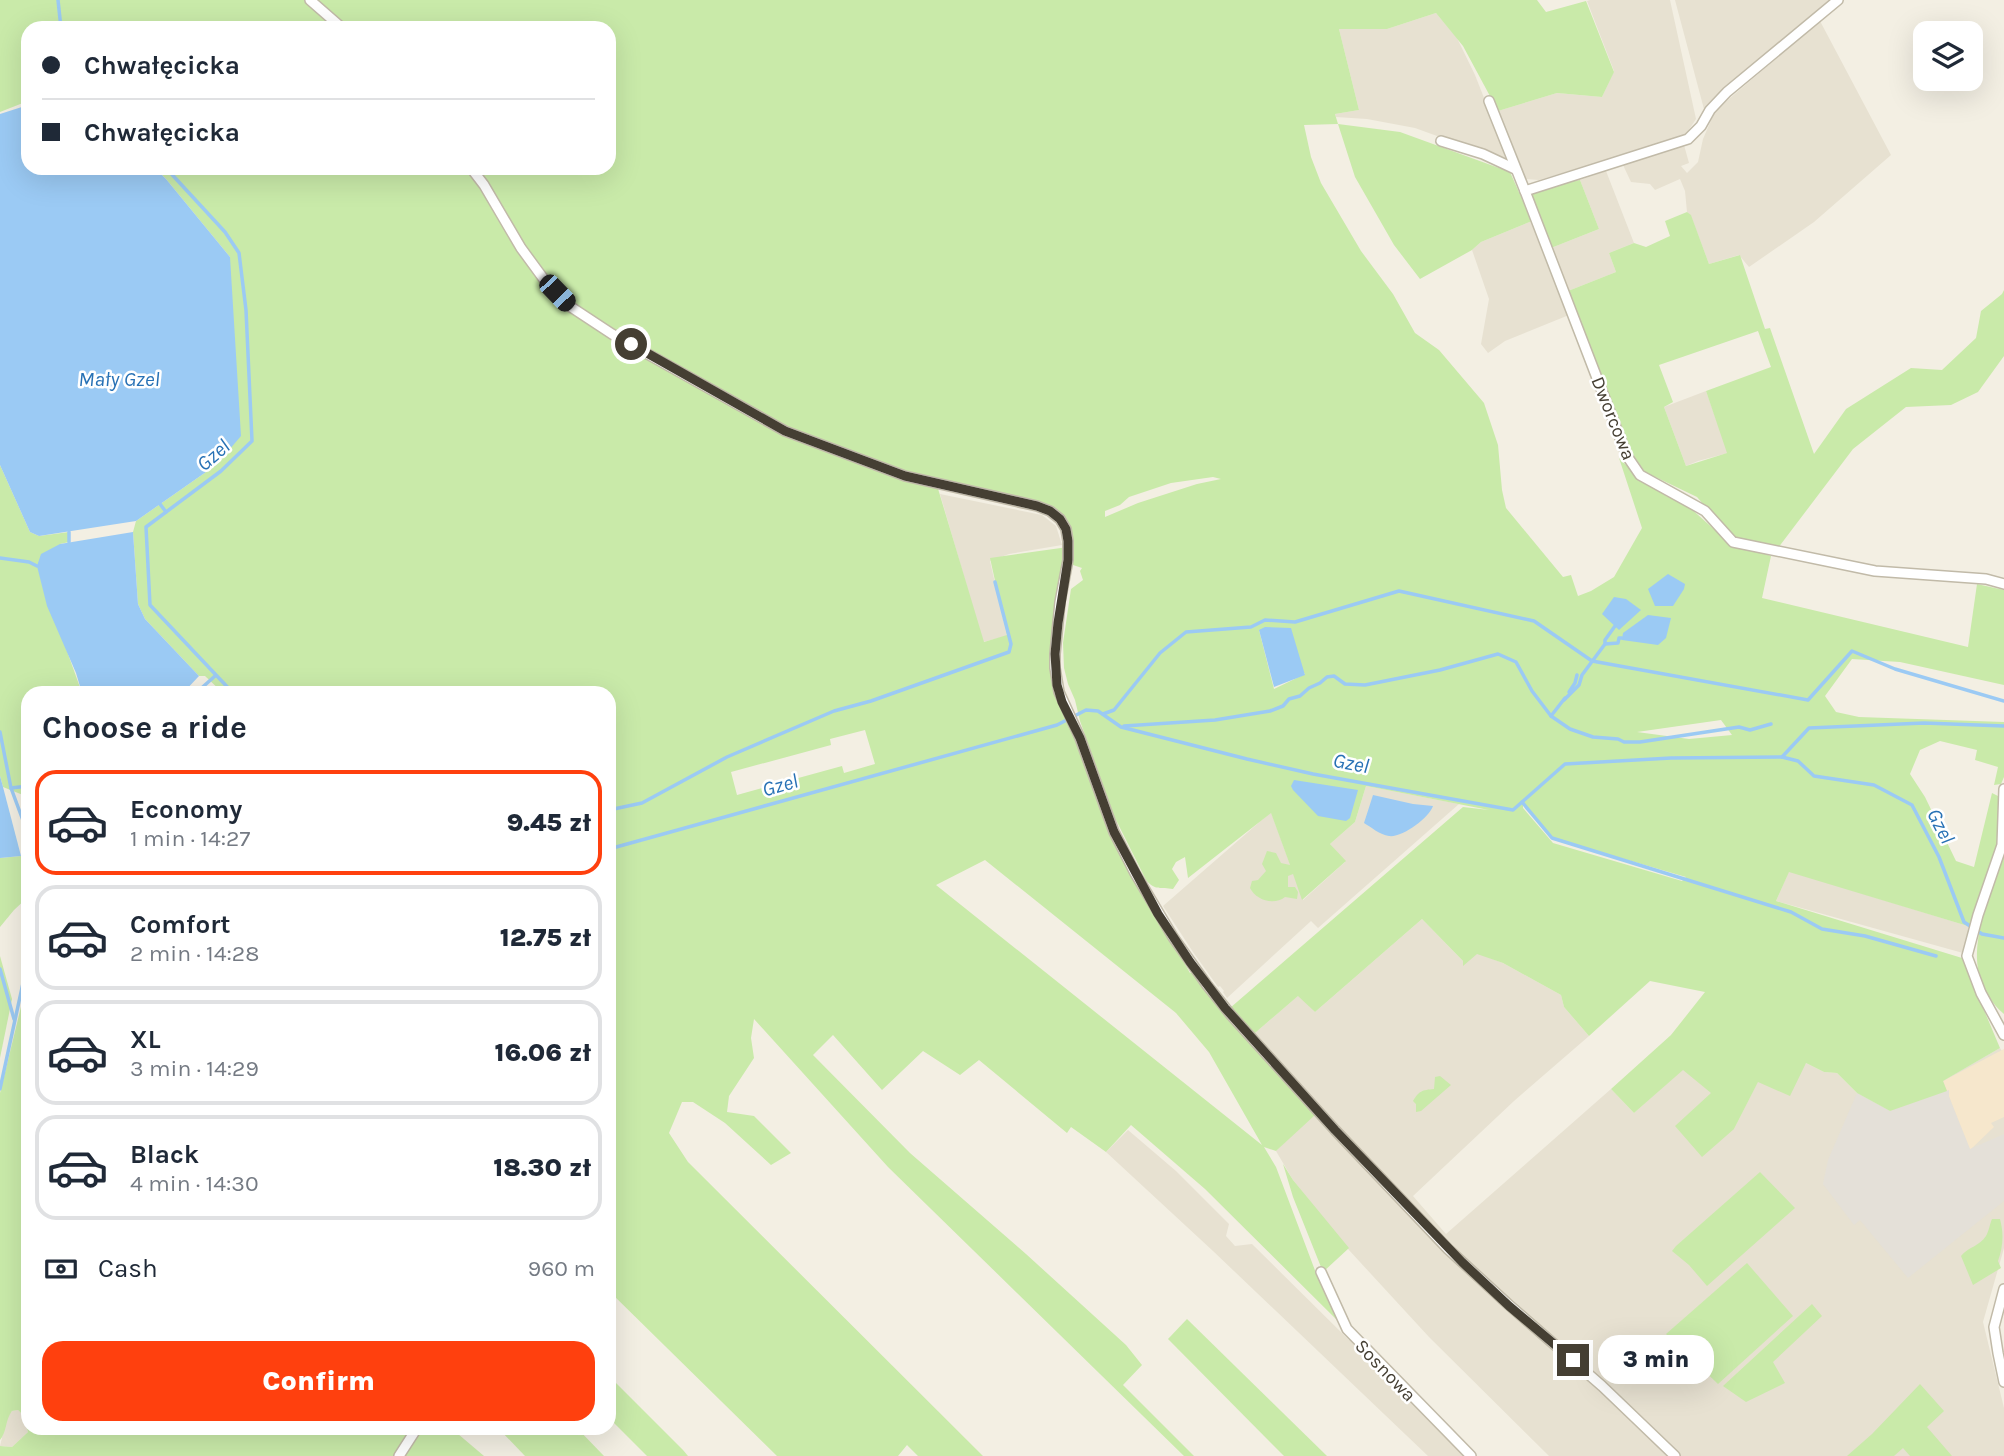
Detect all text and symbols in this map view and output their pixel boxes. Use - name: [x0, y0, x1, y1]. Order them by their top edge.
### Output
- map controls: [1913, 21, 1983, 91]
- button: layers: [1913, 21, 1983, 91]
- text: Chwałęcicka: [84, 50, 240, 81]
- text: Chwałęcicka: [84, 117, 240, 148]
- car: [535, 271, 580, 315]
- route start: [615, 328, 647, 360]
- water label: Mały Gzel: [78, 367, 160, 391]
- street label: Dworcowa: [1586, 373, 1640, 463]
- water label: Gzel: [191, 434, 235, 476]
- text: Choose a ride: [42, 709, 247, 746]
- water label: Gzel: [1331, 748, 1371, 778]
- water label: Gzel: [759, 768, 801, 802]
- icon: car: [46, 791, 109, 854]
- text: Economy: [130, 794, 242, 825]
- water label: Gzel: [1922, 804, 1960, 848]
- text: 9.45 zł: [507, 807, 591, 838]
- text: 1 min · 14:27: [130, 825, 250, 852]
- icon: car: [46, 906, 109, 969]
- text: Comfort: [130, 909, 231, 940]
- text: 12.75 zł: [500, 922, 591, 953]
- text: 2 min · 14:28: [130, 940, 259, 967]
- icon: car: [46, 1021, 109, 1084]
- text: XL: [130, 1024, 161, 1055]
- text: 16.06 zł: [494, 1037, 591, 1068]
- text: 3 min · 14:29: [130, 1055, 259, 1082]
- icon: car: [46, 1136, 109, 1199]
- text: Black: [130, 1139, 199, 1170]
- text: 18.30 zł: [493, 1152, 591, 1183]
- text: 4 min · 14:30: [130, 1170, 259, 1197]
- icon: cash: [42, 1250, 80, 1288]
- text: Cash: [98, 1253, 158, 1284]
- text: 960 m: [528, 1255, 595, 1282]
- street label: Sosnowa: [1350, 1335, 1420, 1406]
- callout: 3 min: [1598, 1336, 1713, 1384]
- button: Confirm: [42, 1341, 595, 1421]
- route end: [1557, 1344, 1589, 1376]
- text: 3 min: [1623, 1346, 1689, 1373]

